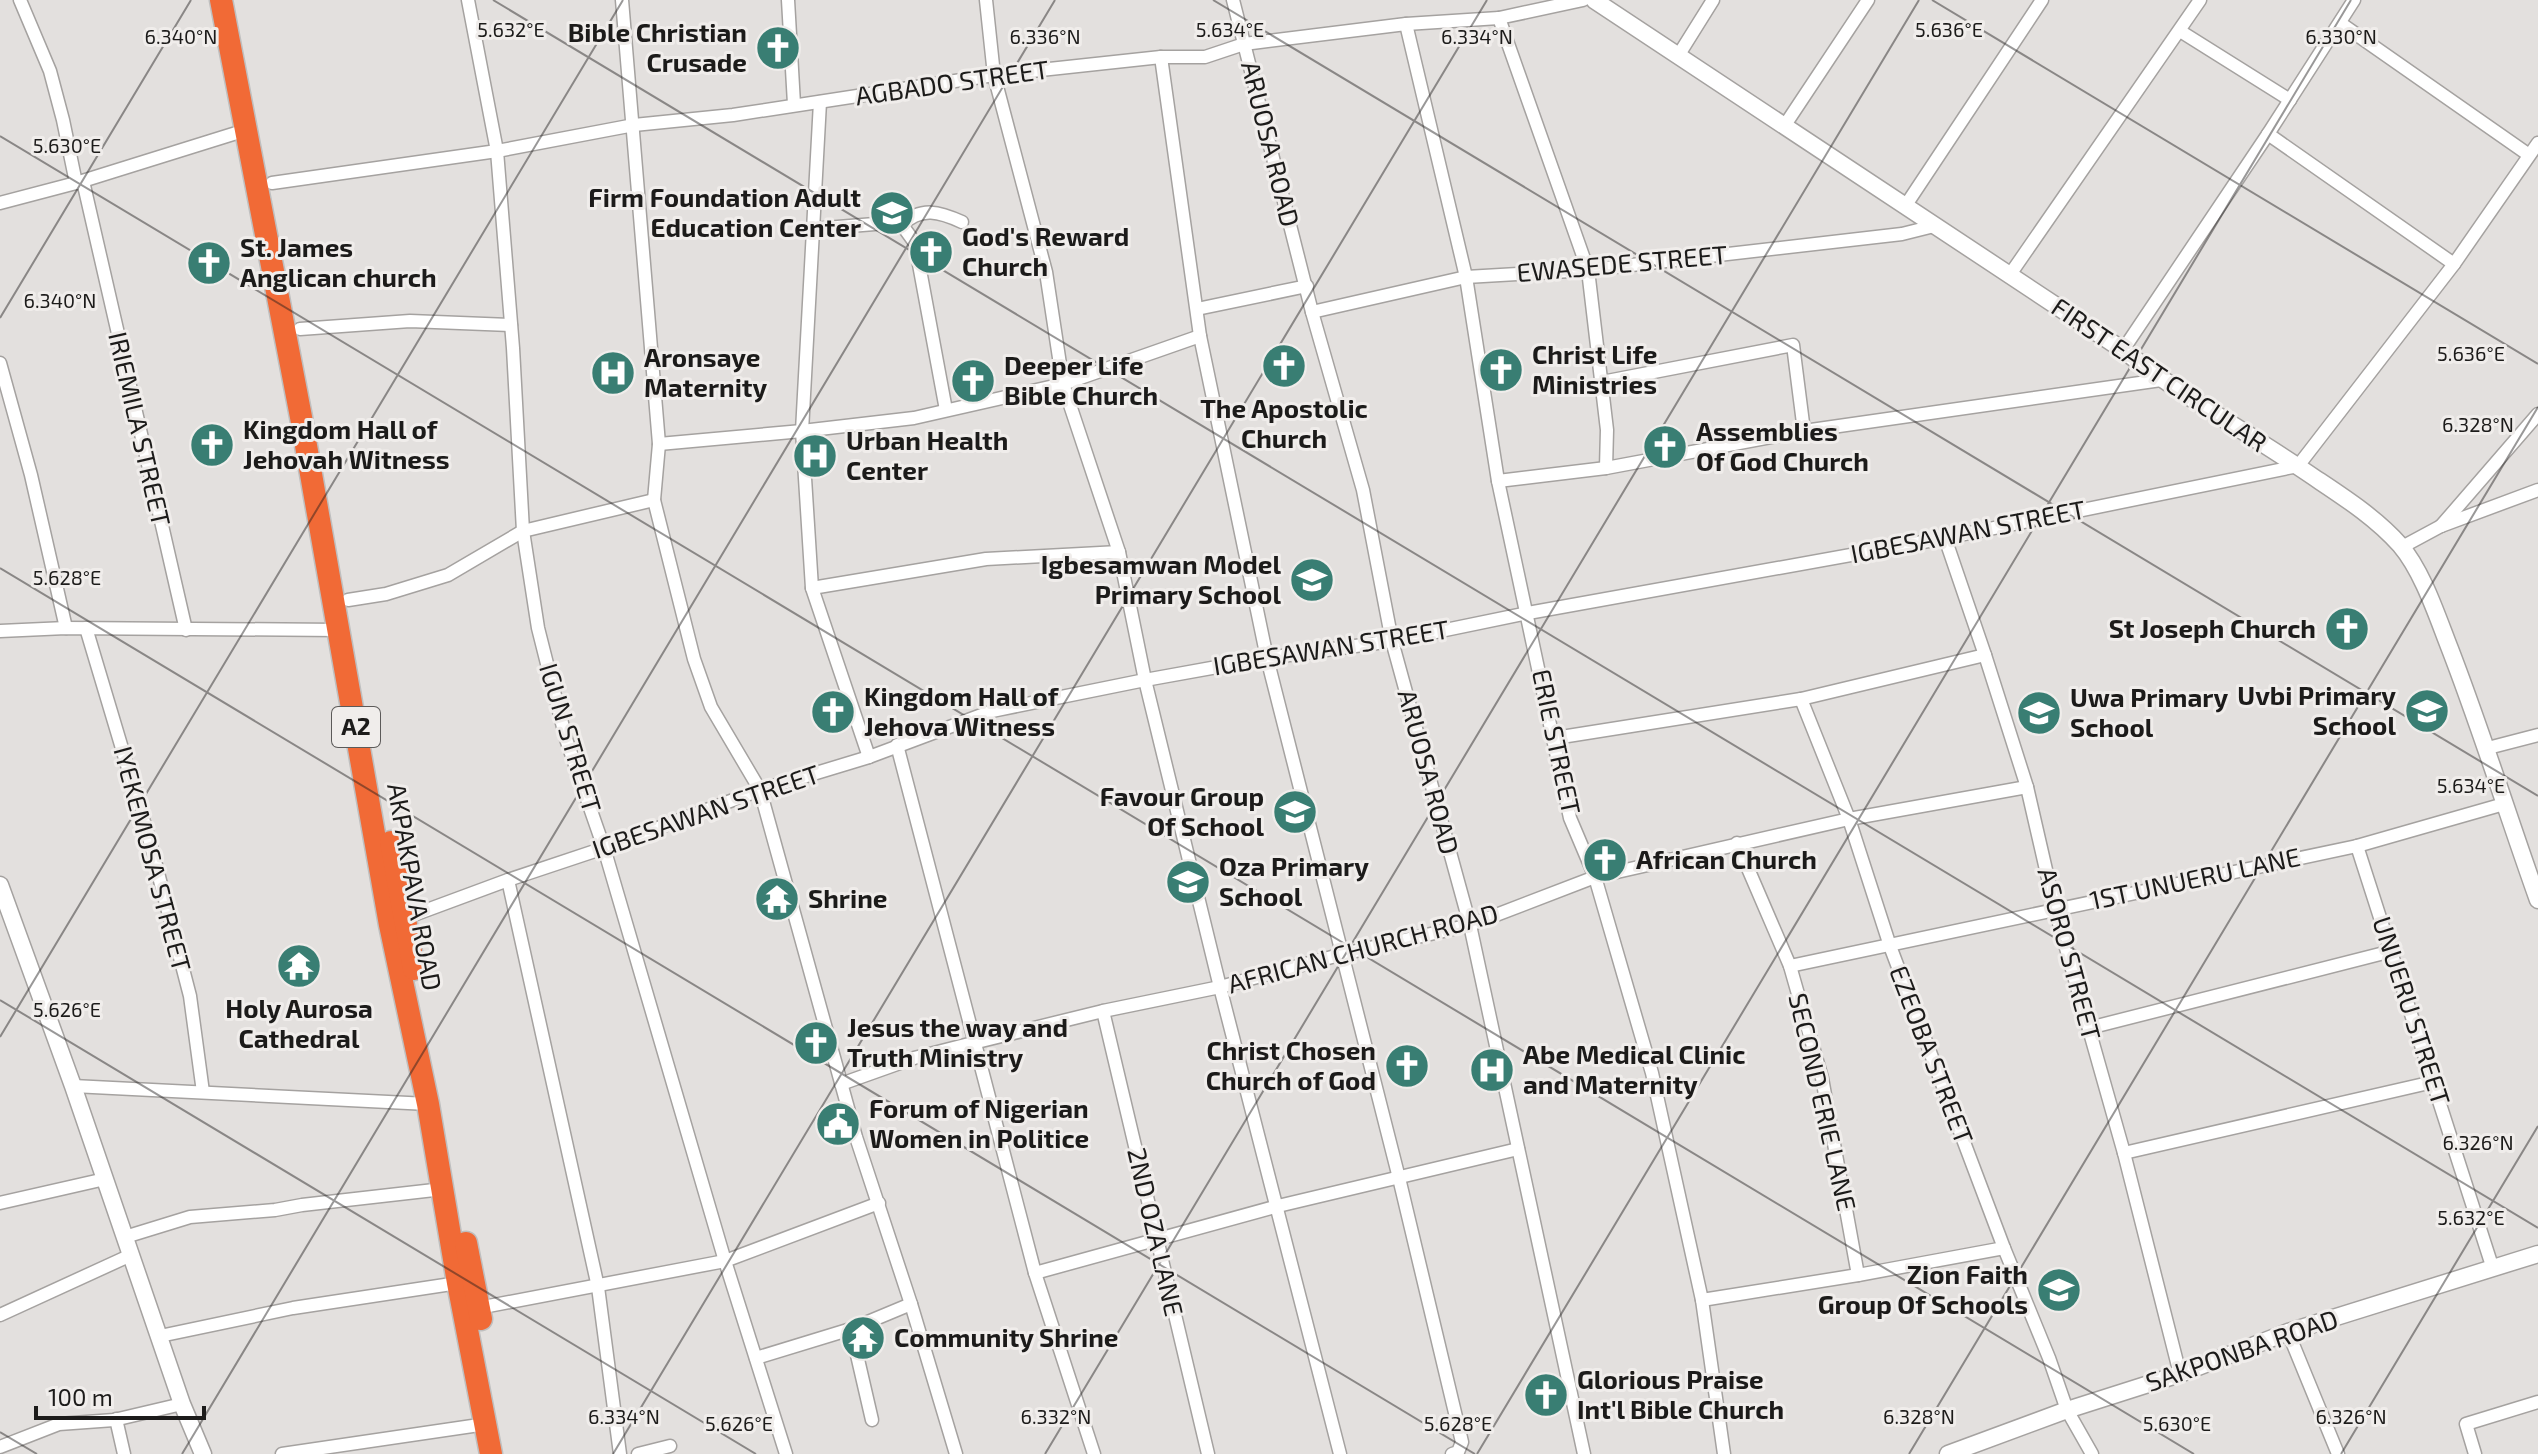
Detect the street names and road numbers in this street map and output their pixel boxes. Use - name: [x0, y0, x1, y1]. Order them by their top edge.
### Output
- street label: AGBADO STREET: [853, 53, 1051, 110]
- street label: ARUOSA ROAD: [1236, 58, 1307, 230]
- street label: EWASEDE STREET: [1515, 238, 1729, 287]
- street label: FIRST EAST CIRCULAR: [2046, 290, 2273, 457]
- street label: IRIEMILA STREET: [103, 328, 178, 529]
- street label: IGBESAWAN STREET: [1848, 493, 2088, 568]
- street label: IGBESAWAN STREET: [1211, 613, 1451, 680]
- street label: IGUN STREET: [534, 659, 609, 816]
- street label: ERIE STREET: [1527, 666, 1588, 817]
- street label: ARUOSA ROAD: [1393, 686, 1466, 858]
- road number: A2: [332, 707, 380, 747]
- street label: IYEKEMOSA STREET: [108, 743, 198, 975]
- street label: IGBESAWAN STREET: [588, 757, 823, 864]
- street label: AKPAKPAVA ROAD: [382, 780, 449, 993]
- street label: 1ST UNUERU LANE: [2087, 840, 2303, 915]
- street label: ASORO STREET: [2033, 864, 2108, 1043]
- street label: AFRICAN CHURCH ROAD: [1224, 897, 1501, 999]
- street label: UNUERU STREET: [2367, 912, 2458, 1109]
- street label: EZEOBA STREET: [1884, 961, 1981, 1148]
- street label: SECOND ERIE LANE: [1783, 990, 1864, 1214]
- street label: 2ND OZA LANE: [1122, 1145, 1191, 1319]
- street label: SAKPONBA ROAD: [2141, 1302, 2342, 1397]

